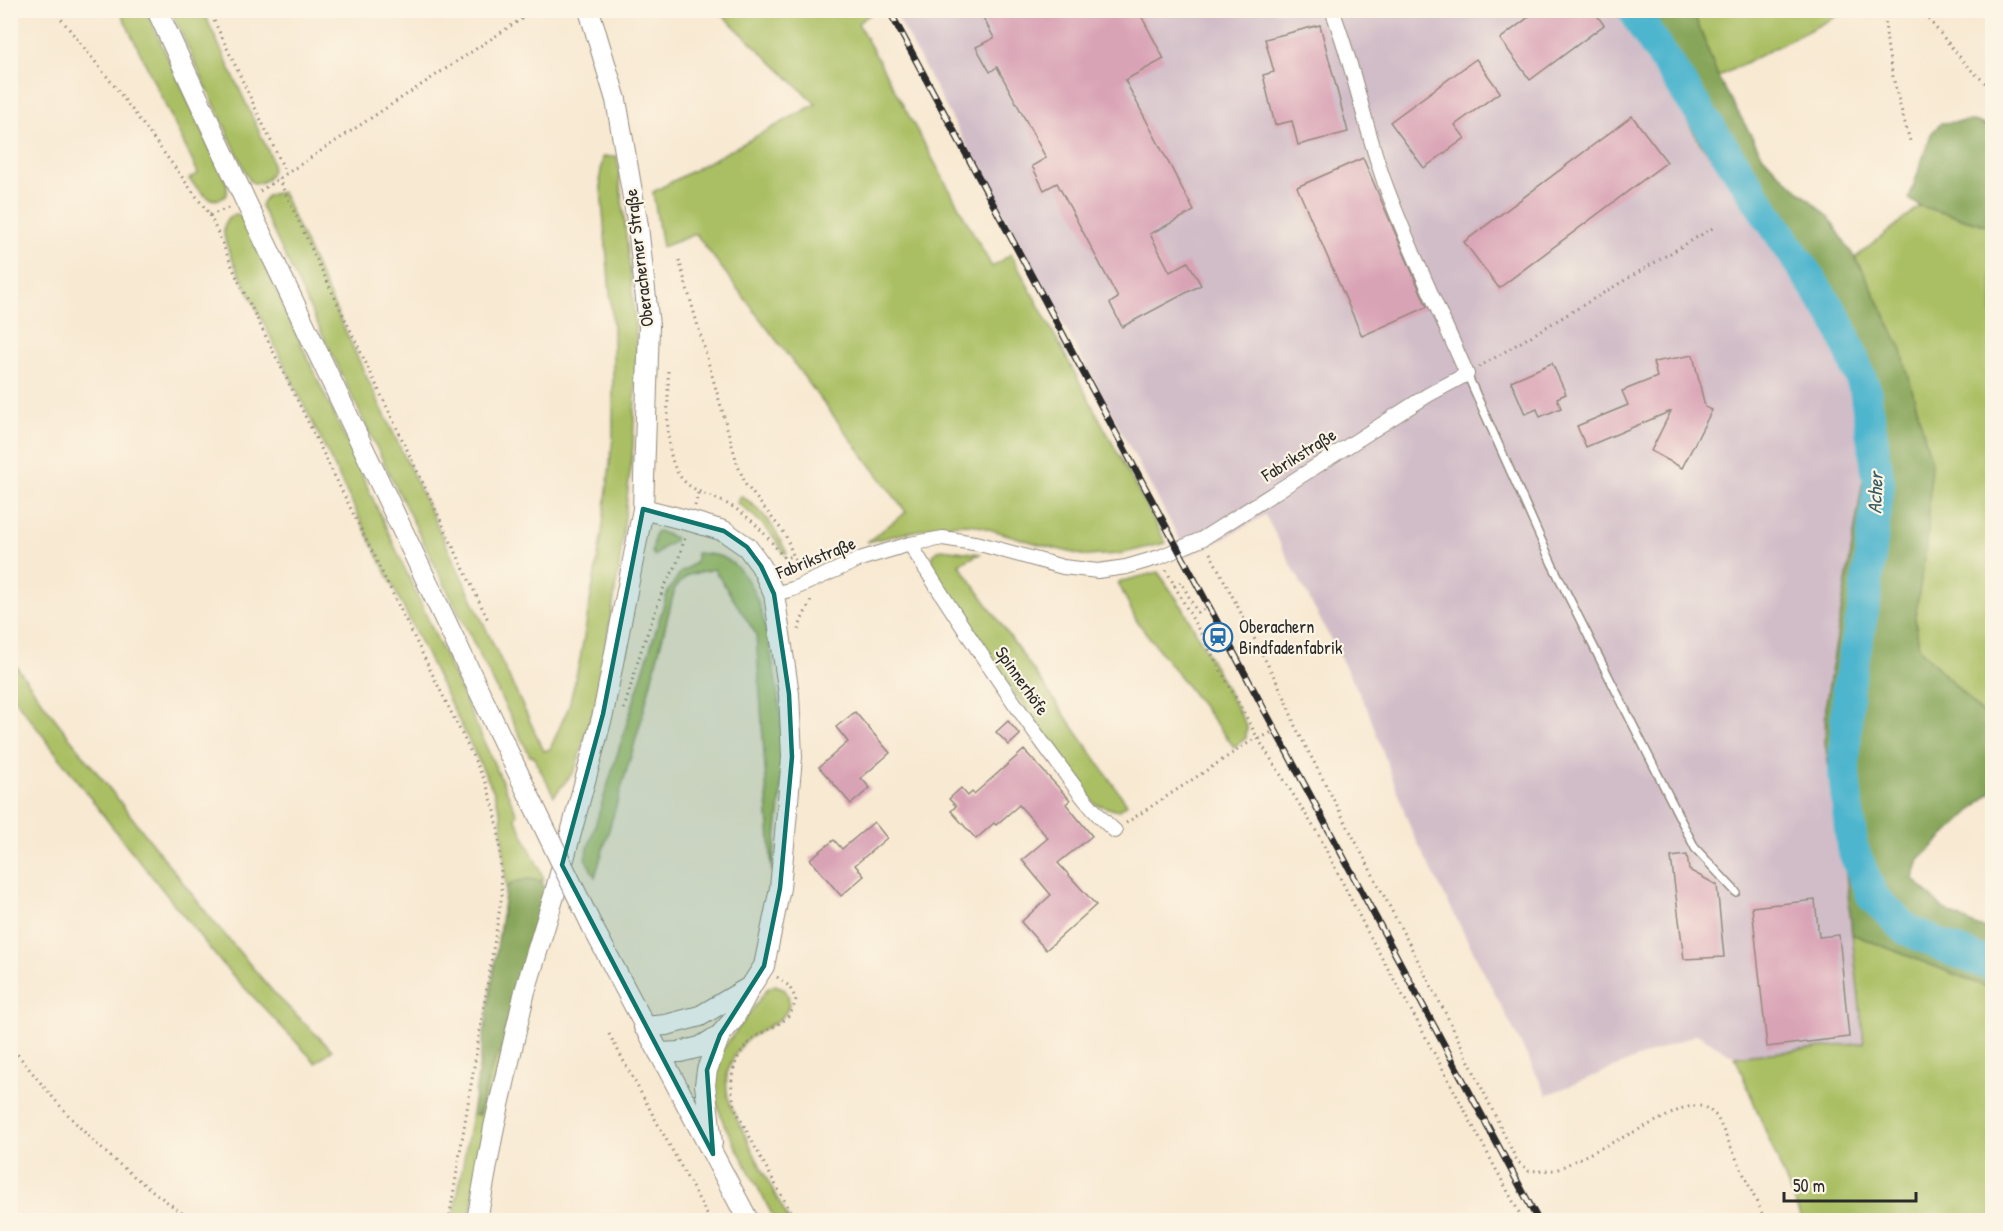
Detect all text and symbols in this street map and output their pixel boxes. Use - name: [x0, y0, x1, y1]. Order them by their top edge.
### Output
- street label: Oberacherner Straße: [618, 188, 659, 328]
- street label: Fabrikstraße: [1256, 422, 1341, 488]
- water label: Acher: [1860, 469, 1889, 514]
- street label: Fabrikstraße: [772, 530, 859, 585]
- place label: Oberachern Bindfadenfabrik: [1239, 614, 1343, 660]
- station icon: Oberachern Bindfadenfabrik: [1202, 621, 1234, 653]
- street label: Spinnerhöfe: [990, 641, 1055, 720]
- scale bar: [1784, 1165, 1916, 1203]
- text: 50 m: [1793, 1173, 1825, 1198]

